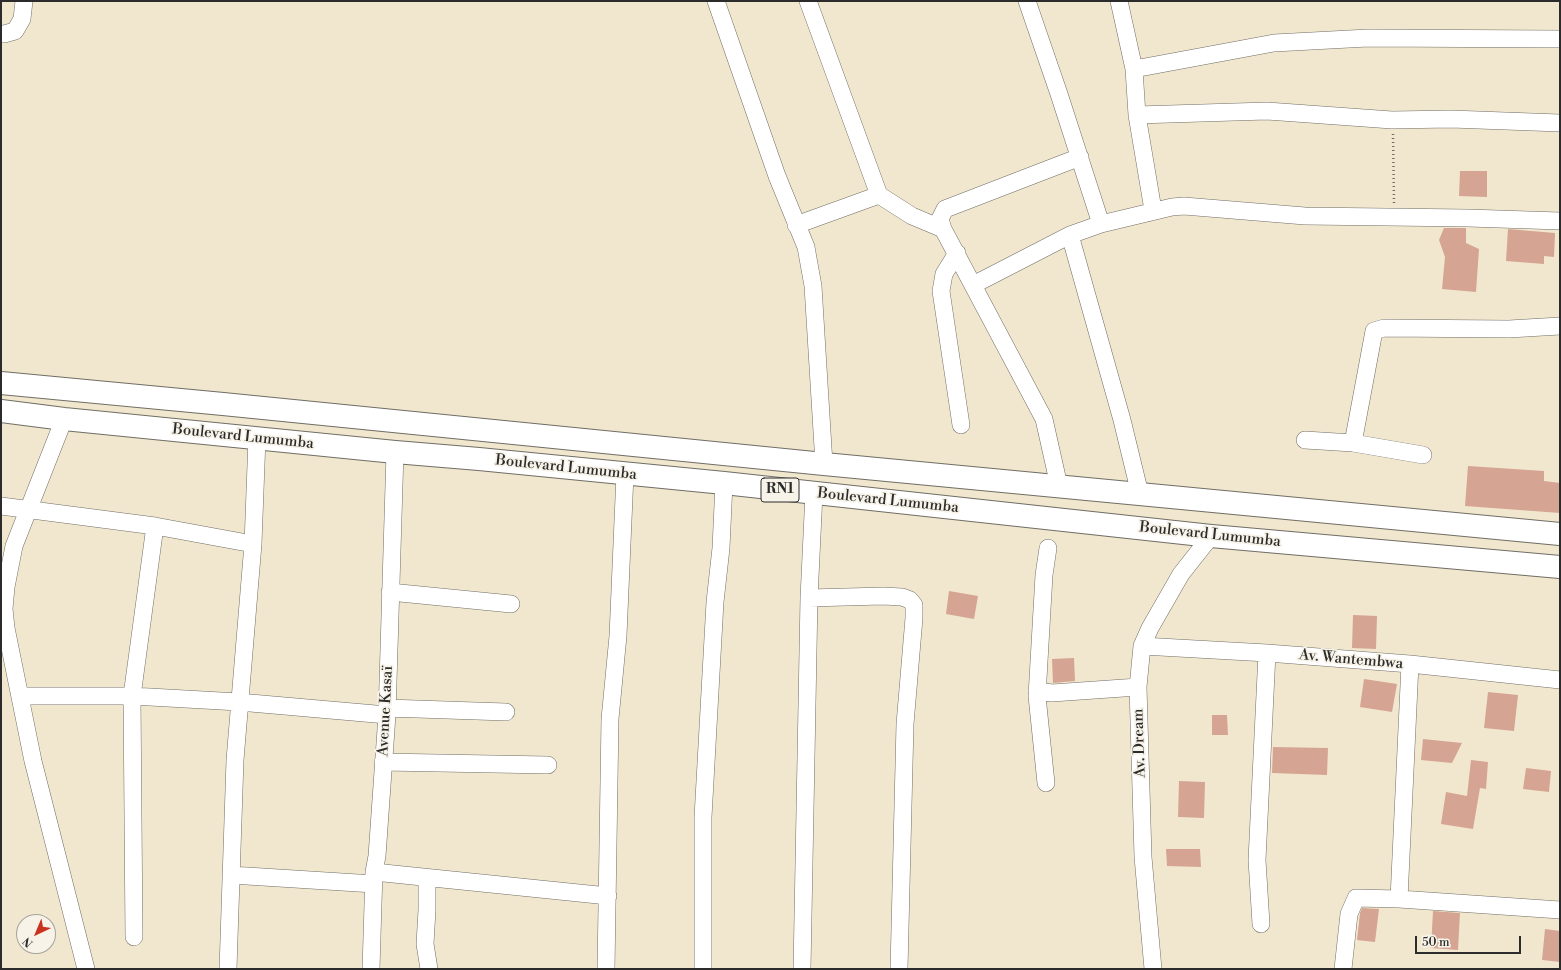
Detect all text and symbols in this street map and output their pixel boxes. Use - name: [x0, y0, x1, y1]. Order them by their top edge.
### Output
- street label: Boulevard Lumumba: [171, 421, 315, 453]
- street label: Boulevard Lumumba: [494, 452, 638, 484]
- road number: RN1: [761, 478, 799, 502]
- street label: Boulevard Lumumba: [816, 485, 960, 517]
- street label: Boulevard Lumumba: [1138, 519, 1282, 551]
- street label: Av. Wantembwa: [1298, 646, 1404, 674]
- street label: Avenue Kasaï: [375, 665, 397, 757]
- street label: Av. Dream: [1130, 708, 1150, 778]
- north arrow: [16, 914, 56, 954]
- scale bar: [1417, 928, 1523, 954]
- text: N: [20, 934, 36, 950]
- text: 50 m: [1422, 935, 1450, 950]

